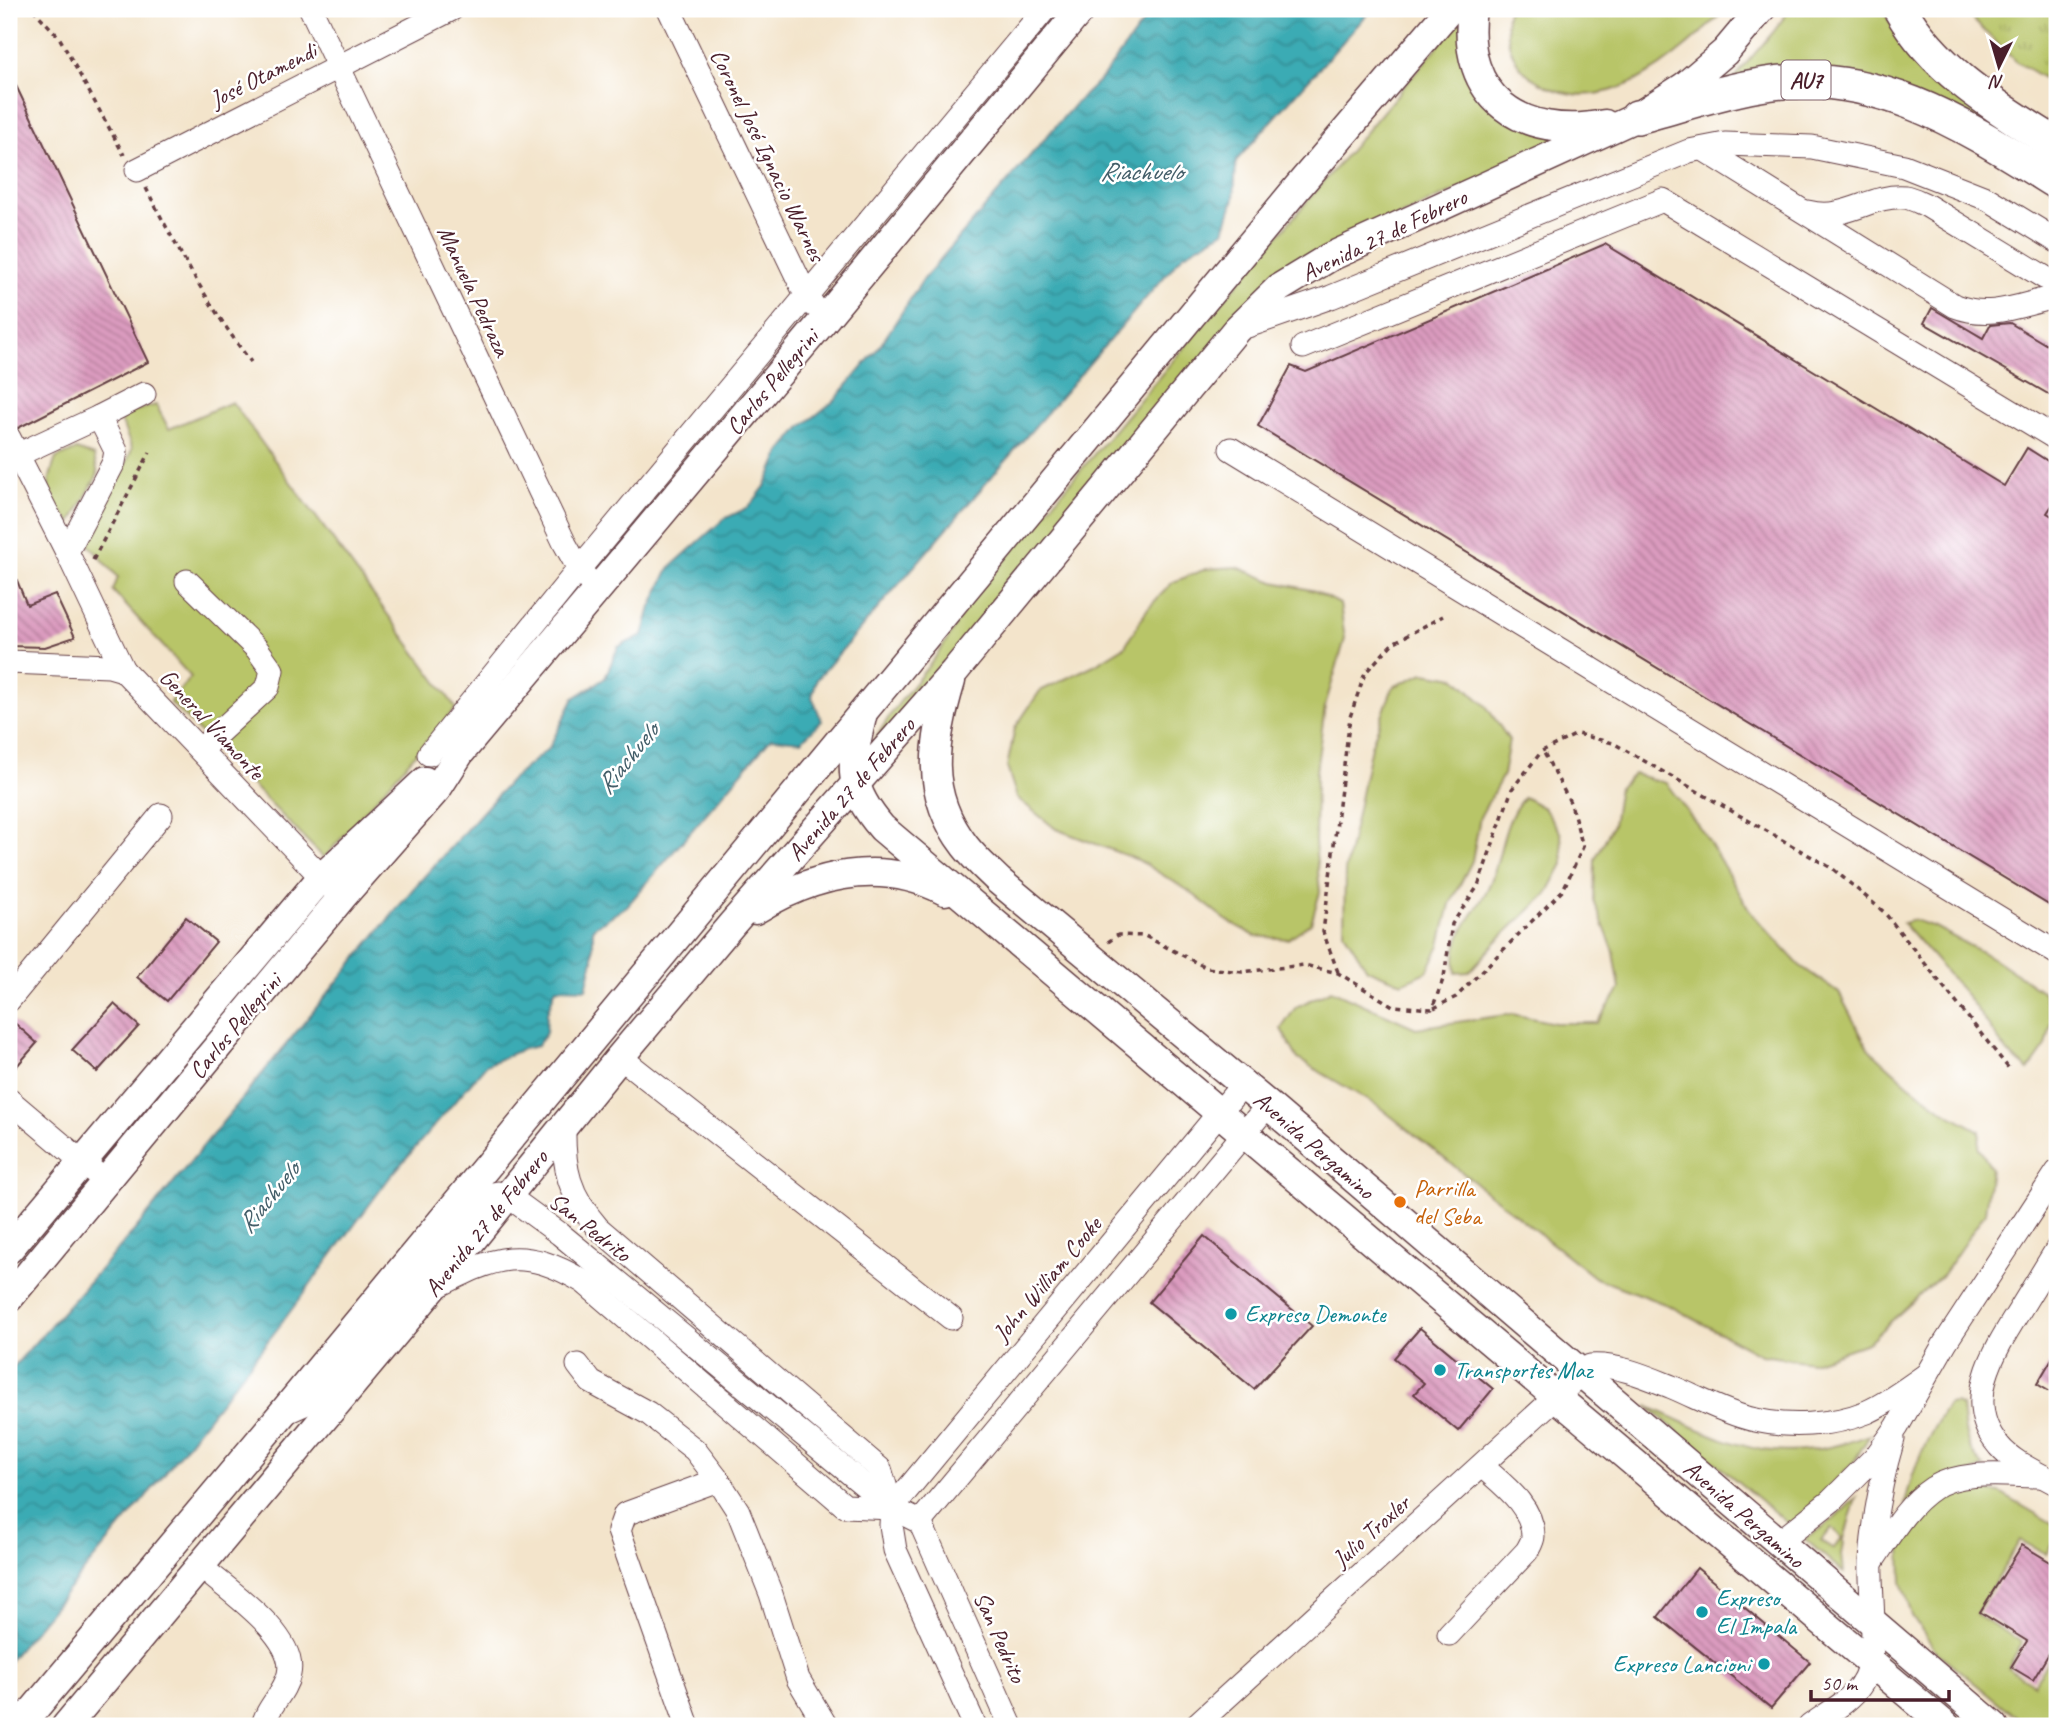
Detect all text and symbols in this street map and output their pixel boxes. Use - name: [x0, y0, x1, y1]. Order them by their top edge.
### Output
- north arrow: [1965, 32, 2035, 102]
- street label: José Otamendi: [204, 34, 324, 115]
- street label: Coronel José Ignacio Warnes: [703, 44, 833, 268]
- road number: AU7: [1782, 60, 1830, 100]
- text: N: [1987, 69, 2005, 94]
- water label: Riachuelo: [1100, 155, 1187, 188]
- street label: Avenida 27 de Febrero: [1296, 181, 1473, 288]
- street label: Manuela Pedraza: [431, 221, 518, 362]
- street label: Carlos Pellegrini: [719, 320, 827, 441]
- street label: General Viamonte: [153, 662, 272, 787]
- street label: Avenida 27 de Febrero: [780, 710, 923, 867]
- water label: Riachuelo: [589, 712, 669, 801]
- street label: Carlos Pellegrini: [182, 964, 290, 1085]
- street label: Avenida Pergamino: [1247, 1084, 1382, 1207]
- street label: Avenida 27 de Febrero: [417, 1142, 555, 1303]
- water label: Riachuelo: [230, 1151, 310, 1240]
- place label: Parrilla del Seba: [1414, 1173, 1483, 1231]
- street label: San Pedrito: [543, 1186, 638, 1269]
- marker: Parrilla del Seba: [1392, 1194, 1408, 1210]
- street label: John William Cooke: [986, 1209, 1109, 1348]
- place label: Expreso Demonte: [1245, 1299, 1388, 1329]
- marker: Expreso Demonte: [1223, 1306, 1239, 1322]
- place label: Transportes Maz: [1454, 1355, 1595, 1385]
- marker: Transportes Maz: [1432, 1362, 1448, 1378]
- street label: Avenida Pergamino: [1677, 1453, 1812, 1576]
- street label: Julio Troxler: [1325, 1487, 1418, 1574]
- place label: Expreso El Impala: [1716, 1583, 1797, 1641]
- street label: San Pedrito: [967, 1587, 1034, 1688]
- marker: Expreso El Impala: [1694, 1604, 1710, 1620]
- place label: Expreso Lancioni: [1613, 1649, 1754, 1679]
- marker: Expreso Lancioni: [1756, 1656, 1772, 1672]
- scale bar: [1811, 1658, 1949, 1702]
- text: 50 m: [1821, 1670, 1859, 1696]

